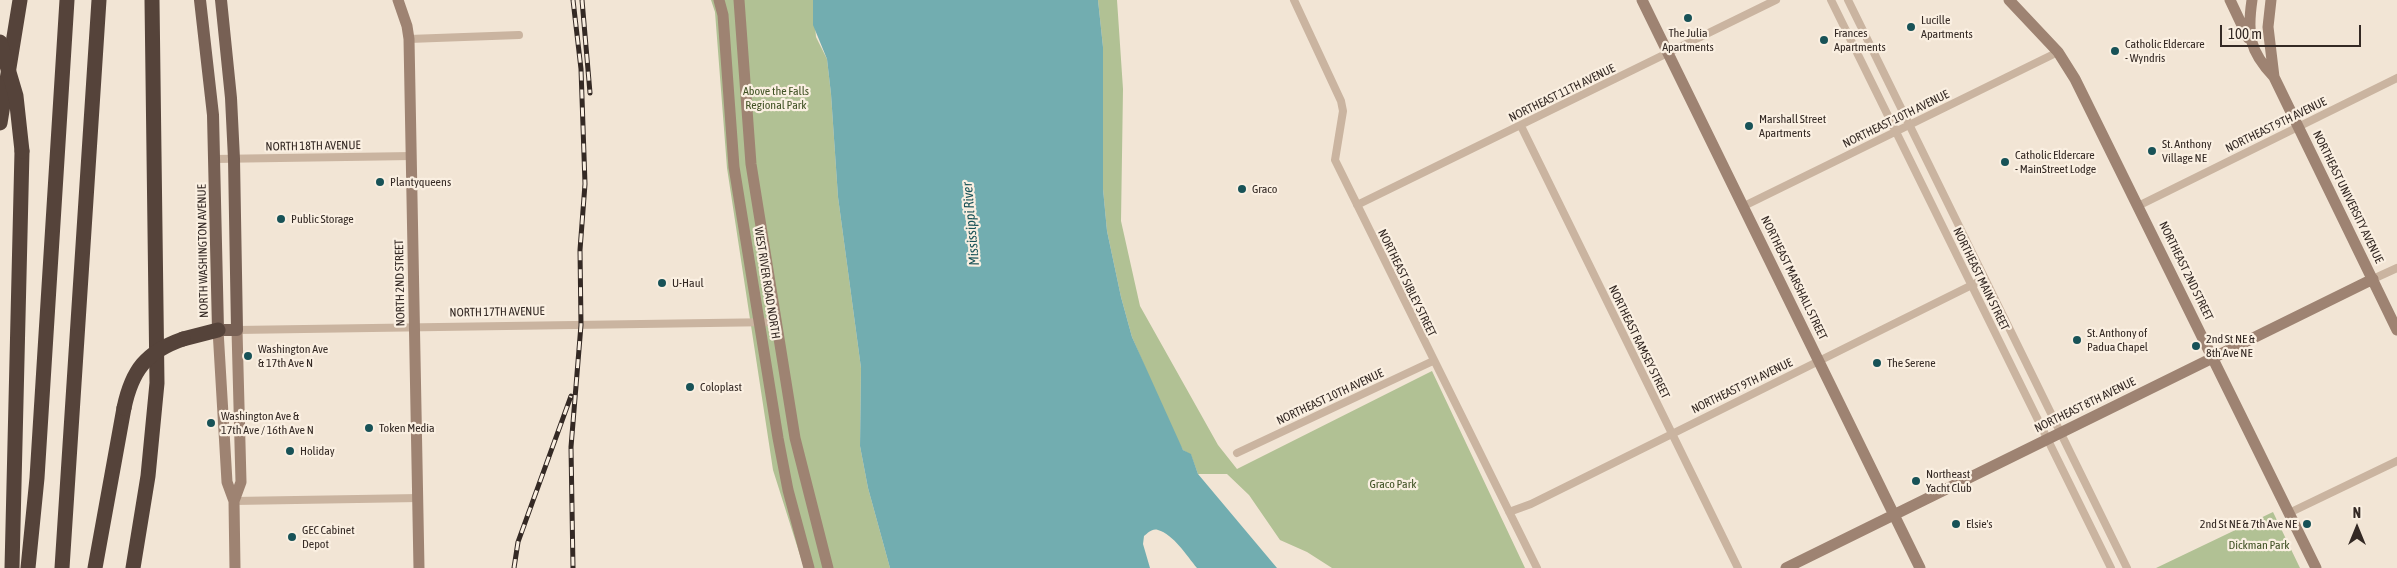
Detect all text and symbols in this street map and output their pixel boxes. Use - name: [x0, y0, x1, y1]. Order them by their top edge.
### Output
- marker: The Julia Apartments: [1682, 12, 1694, 24]
- place label: Lucille Apartments: [1921, 13, 1973, 41]
- scale bar: [2222, 15, 2363, 47]
- marker: Lucille Apartments: [1905, 21, 1917, 33]
- text: 100 m: [2228, 25, 2262, 42]
- place label: The Julia Apartments: [1662, 26, 1714, 54]
- place label: Frances Apartments: [1834, 26, 1886, 54]
- marker: Frances Apartments: [1818, 34, 1830, 46]
- place label: Catholic Eldercare - Wyndris: [2125, 37, 2205, 65]
- marker: Catholic Eldercare - Wyndris: [2109, 45, 2121, 57]
- street label: NORTHEAST 11TH AVENUE: [1507, 61, 1617, 125]
- park label: Above the Falls Regional Park: [743, 84, 809, 112]
- street label: NORTHEAST 10TH AVENUE: [1841, 87, 1951, 151]
- street label: NORTHEAST 9TH AVENUE: [2223, 94, 2329, 156]
- place label: Marshall Street Apartments: [1759, 112, 1826, 140]
- marker: Marshall Street Apartments: [1743, 120, 1755, 132]
- street label: NORTHEAST UNIVERSITY AVENUE: [2310, 128, 2386, 266]
- place label: St. Anthony Village NE: [2162, 137, 2212, 165]
- street label: NORTH 18TH AVENUE: [265, 138, 361, 154]
- marker: St. Anthony Village NE: [2146, 145, 2158, 157]
- place label: Catholic Eldercare - MainStreet Lodge: [2015, 148, 2096, 176]
- marker: Catholic Eldercare - MainStreet Lodge: [1999, 156, 2011, 168]
- place label: Plantyqueens: [390, 175, 451, 189]
- marker: Plantyqueens: [374, 176, 386, 188]
- water label: Mississippi River: [959, 182, 983, 266]
- place label: Graco: [1252, 182, 1277, 196]
- marker: Graco: [1236, 183, 1248, 195]
- street label: NORTH WASHINGTON AVENUE: [195, 184, 211, 318]
- place label: Public Storage: [291, 212, 354, 226]
- marker: Public Storage: [275, 213, 287, 225]
- street label: NORTHEAST MARSHALL STREET: [1758, 214, 1830, 342]
- street label: NORTHEAST 2ND STREET: [2156, 219, 2216, 323]
- street label: NORTHEAST MAIN STREET: [1950, 225, 2012, 333]
- street label: WEST RIVER ROAD NORTH: [751, 226, 783, 340]
- street label: NORTHEAST SIBLEY STREET: [1375, 227, 1439, 339]
- street label: NORTH 2ND STREET: [392, 239, 408, 327]
- place label: U-Haul: [672, 276, 704, 290]
- marker: U-Haul: [656, 277, 668, 289]
- street label: NORTHEAST RAMSEY STREET: [1605, 283, 1673, 401]
- street label: NORTH 17TH AVENUE: [449, 304, 545, 320]
- place label: St. Anthony of Padua Chapel: [2087, 326, 2148, 354]
- place label: 2nd St NE & 8th Ave NE: [2206, 332, 2255, 360]
- marker: St. Anthony of Padua Chapel: [2071, 334, 2083, 346]
- marker: 2nd St NE & 8th Ave NE: [2190, 340, 2202, 352]
- place label: Washington Ave & 17th Ave N: [258, 342, 328, 370]
- marker: Washington Ave & 17th Ave N: [242, 350, 254, 362]
- street label: NORTHEAST 9TH AVENUE: [1689, 355, 1795, 417]
- place label: The Serene: [1887, 356, 1936, 370]
- marker: The Serene: [1871, 357, 1883, 369]
- street label: NORTHEAST 10TH AVENUE: [1274, 366, 1386, 428]
- street label: NORTHEAST 8TH AVENUE: [2032, 374, 2138, 436]
- place label: Coloplast: [700, 380, 742, 394]
- marker: Coloplast: [684, 381, 696, 393]
- place label: Washington Ave & 17th Ave / 16th Ave N: [221, 409, 314, 437]
- marker: Washington Ave & 17th Ave / 16th Ave N: [205, 417, 217, 429]
- place label: Token Media: [379, 421, 435, 435]
- marker: Token Media: [363, 422, 375, 434]
- place label: Holiday: [300, 444, 335, 458]
- marker: Holiday: [284, 445, 296, 457]
- place label: Northeast Yacht Club: [1926, 467, 1972, 495]
- marker: Northeast Yacht Club: [1910, 475, 1922, 487]
- park label: Graco Park: [1369, 477, 1417, 491]
- north arrow: [2332, 503, 2382, 553]
- text: N: [2353, 505, 2361, 521]
- place label: Elsie's: [1966, 517, 1993, 531]
- place label: 2nd St NE & 7th Ave NE: [2200, 517, 2297, 531]
- marker: Elsie's: [1950, 518, 1962, 530]
- marker: 2nd St NE & 7th Ave NE: [2301, 518, 2313, 530]
- place label: GEC Cabinet Depot: [302, 523, 355, 551]
- marker: GEC Cabinet Depot: [286, 531, 298, 543]
- park label: Dickman Park: [2229, 538, 2289, 552]

